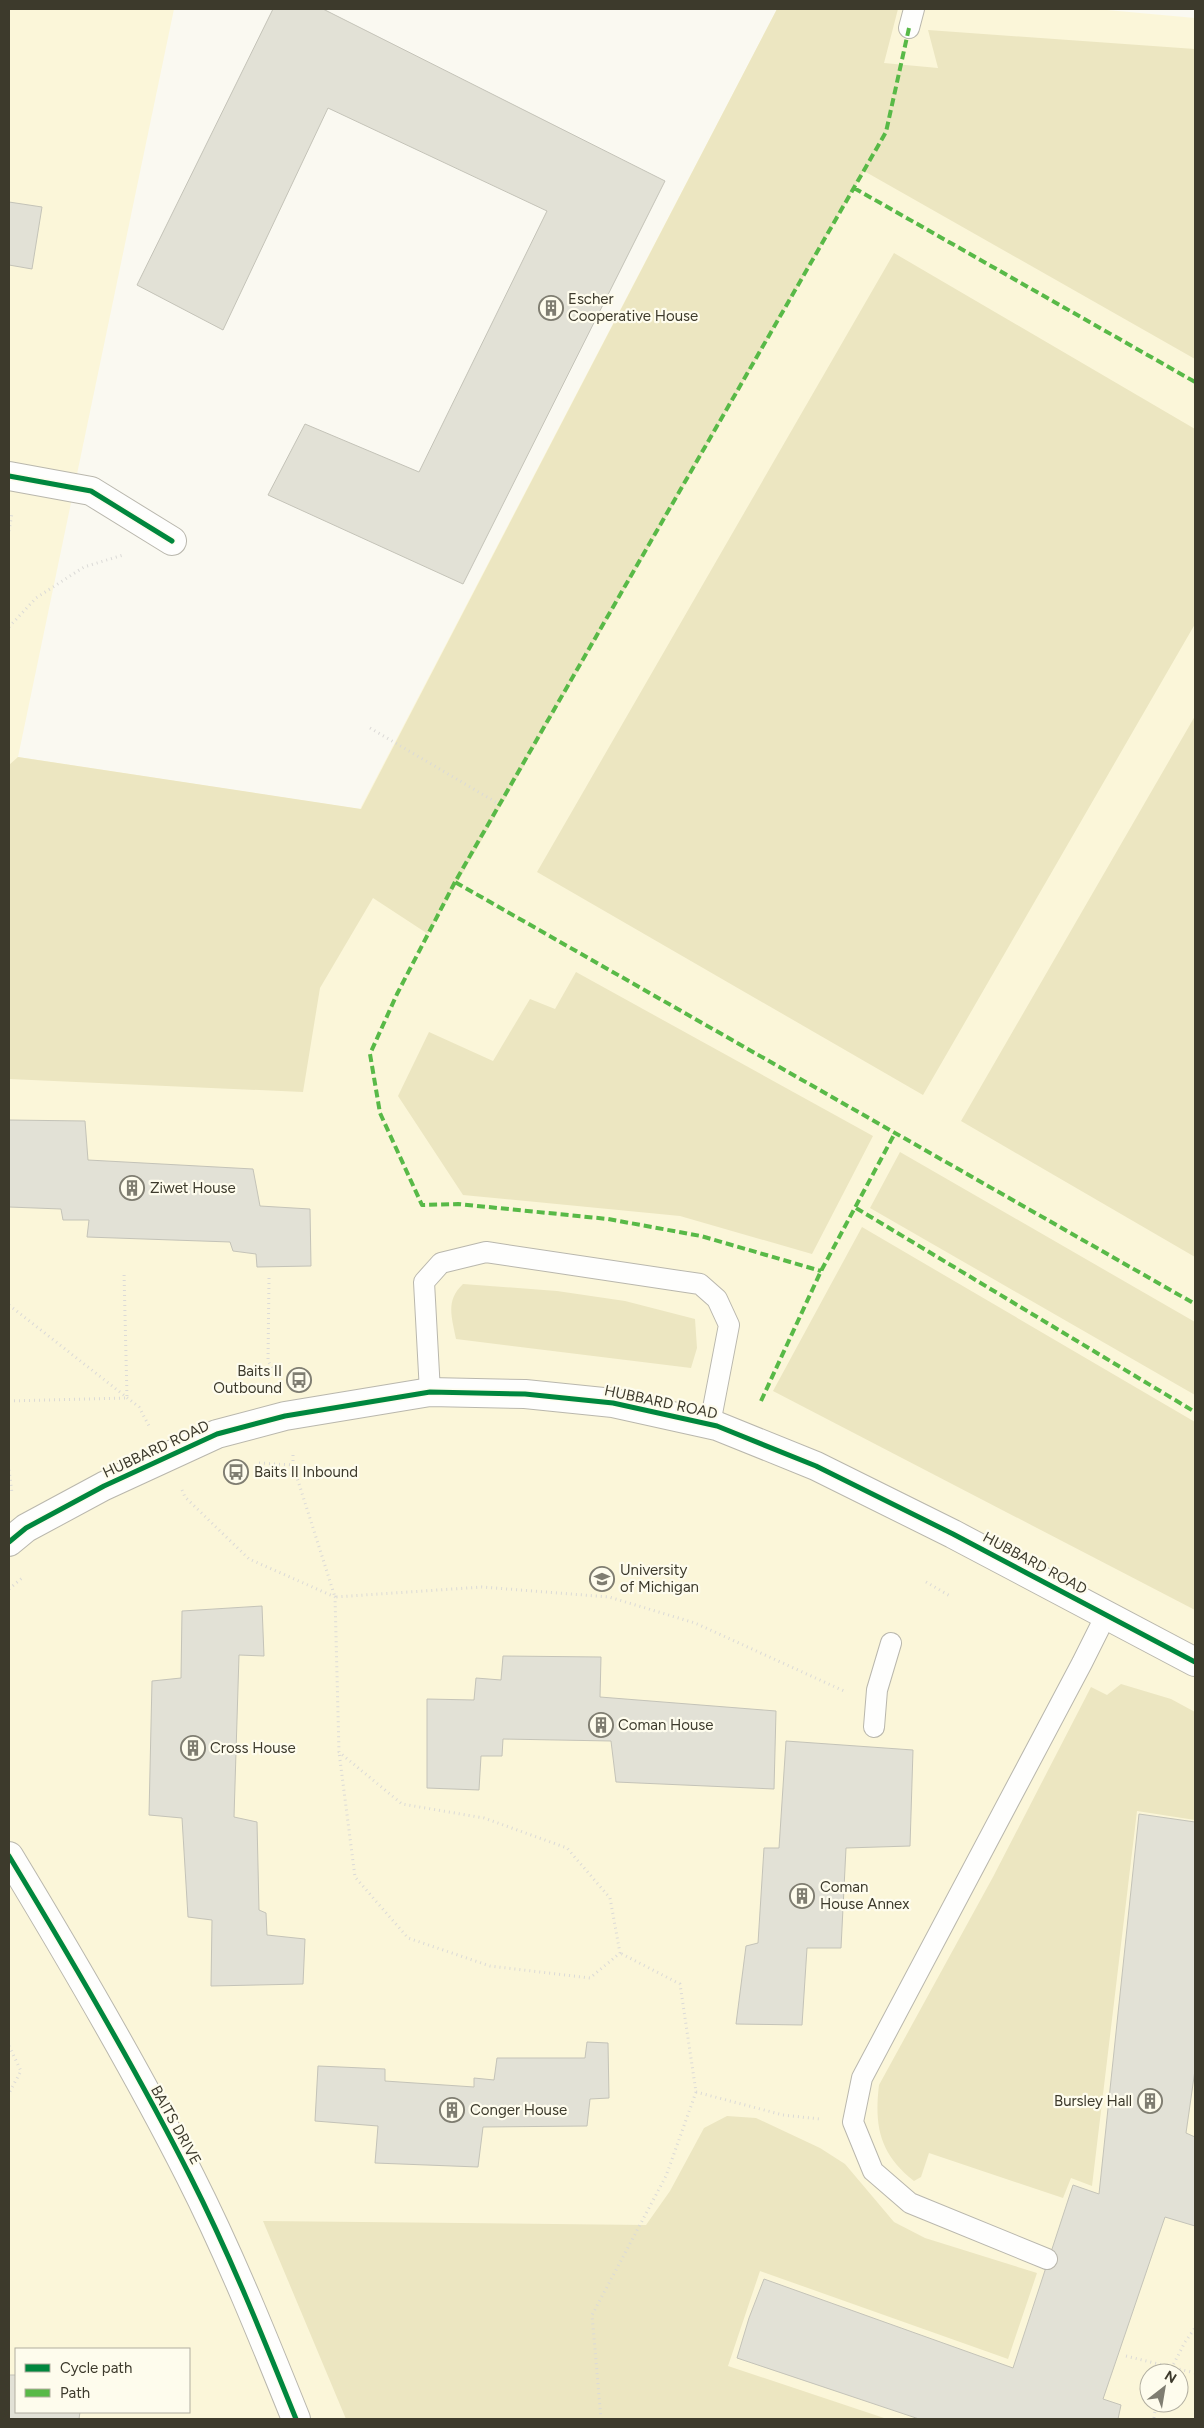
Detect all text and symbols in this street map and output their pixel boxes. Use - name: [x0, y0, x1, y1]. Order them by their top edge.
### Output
- place label: Escher Cooperative House: [568, 290, 698, 325]
- building icon: Escher Cooperative House: [538, 295, 564, 321]
- building icon: Ziwet House: [119, 1175, 145, 1201]
- place label: Ziwet House: [150, 1179, 236, 1197]
- place label: Baits II Outbound: [213, 1362, 282, 1397]
- bus stop icon: Baits II Outbound: [286, 1367, 312, 1393]
- street label: HUBBARD ROAD: [603, 1381, 719, 1423]
- street label: HUBBARD ROAD: [100, 1416, 212, 1482]
- bus stop icon: Baits II Inbound: [223, 1459, 249, 1485]
- place label: Baits II Inbound: [254, 1463, 358, 1481]
- street label: HUBBARD ROAD: [980, 1528, 1090, 1598]
- place label: University of Michigan: [620, 1561, 699, 1596]
- school or university icon: University of Michigan: [589, 1566, 615, 1592]
- building icon: Coman House: [588, 1712, 614, 1738]
- place label: Coman House: [618, 1716, 714, 1734]
- building icon: Cross House: [180, 1735, 206, 1761]
- place label: Cross House: [210, 1739, 296, 1757]
- place label: Coman House Annex: [820, 1878, 909, 1913]
- building icon: Coman House Annex: [789, 1883, 815, 1909]
- street label: BAITS DRIVE: [147, 2082, 205, 2168]
- building icon: Bursley Hall: [1137, 2088, 1163, 2114]
- place label: Bursley Hall: [1054, 2092, 1132, 2110]
- building icon: Conger House: [439, 2097, 465, 2123]
- place label: Conger House: [470, 2101, 567, 2119]
- legend: [15, 2348, 190, 2413]
- text: Cycle path: [60, 2359, 132, 2377]
- north arrow: [1139, 2363, 1189, 2413]
- text: N: [1161, 2367, 1179, 2387]
- text: Path: [60, 2384, 90, 2402]

